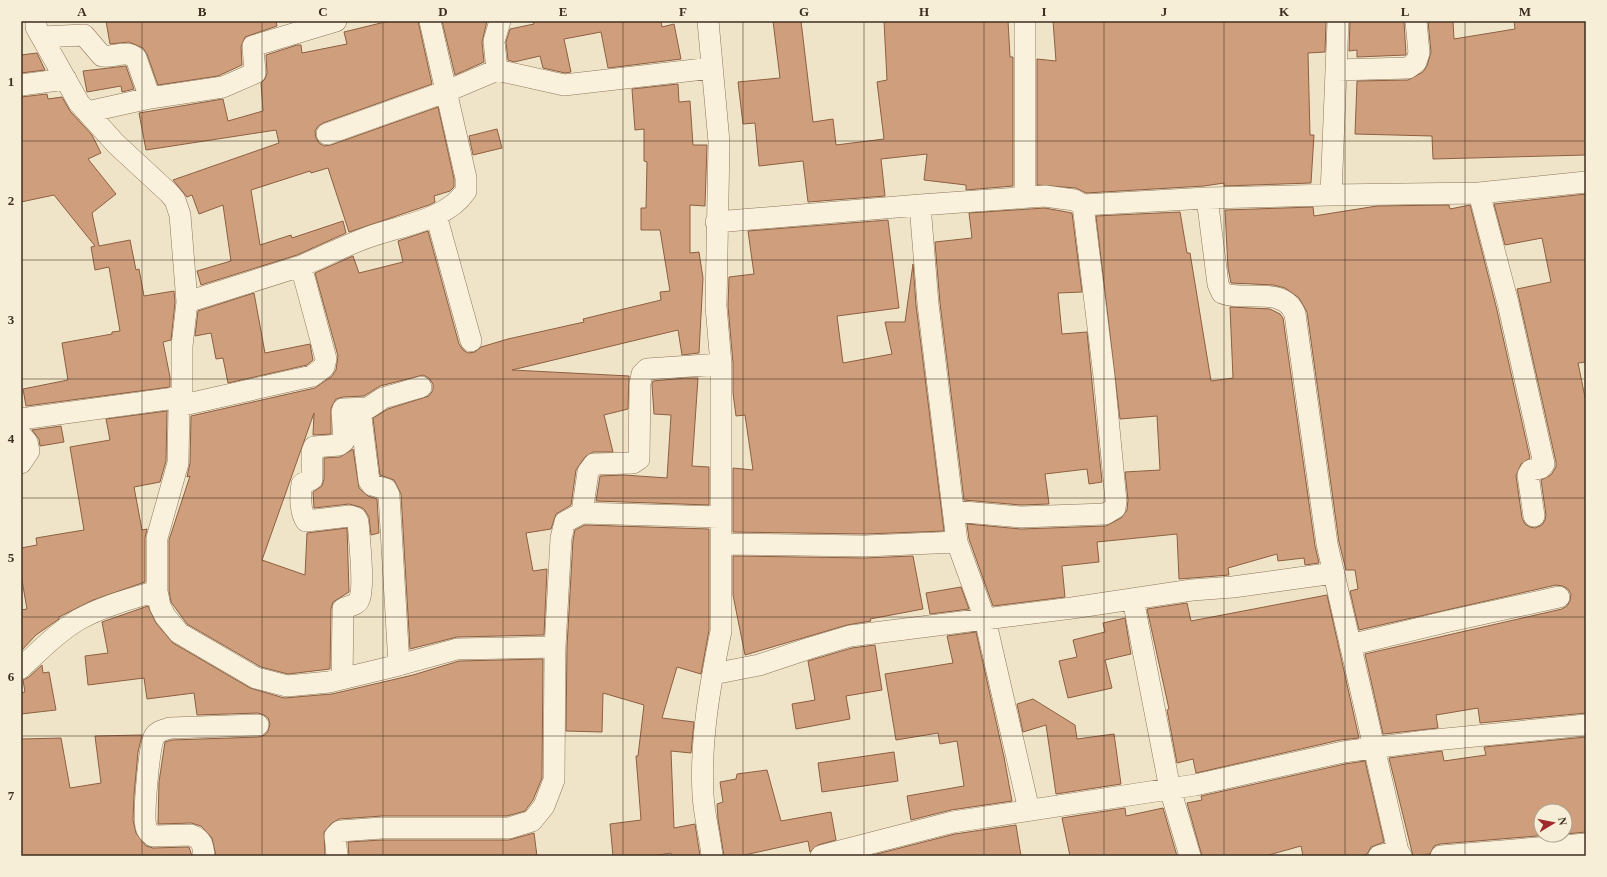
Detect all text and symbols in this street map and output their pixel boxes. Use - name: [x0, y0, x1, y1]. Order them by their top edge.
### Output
- text: A: [77, 4, 87, 19]
- text: B: [198, 4, 207, 19]
- text: C: [318, 4, 328, 19]
- text: D: [438, 4, 448, 19]
- text: E: [559, 4, 567, 19]
- text: F: [679, 4, 687, 19]
- text: G: [799, 4, 809, 19]
- text: H: [919, 4, 929, 19]
- text: I: [1041, 4, 1047, 19]
- text: J: [1161, 4, 1168, 19]
- text: K: [1279, 4, 1290, 19]
- text: L: [1401, 4, 1410, 19]
- text: M: [1519, 4, 1531, 19]
- text: 1: [8, 74, 14, 89]
- text: 2: [8, 193, 14, 208]
- text: 3: [8, 312, 15, 327]
- text: 4: [8, 431, 15, 446]
- text: 5: [8, 550, 15, 565]
- text: 6: [8, 669, 15, 684]
- text: 7: [8, 788, 15, 803]
- north arrow: [1533, 803, 1573, 843]
- text: N: [1556, 816, 1569, 826]

